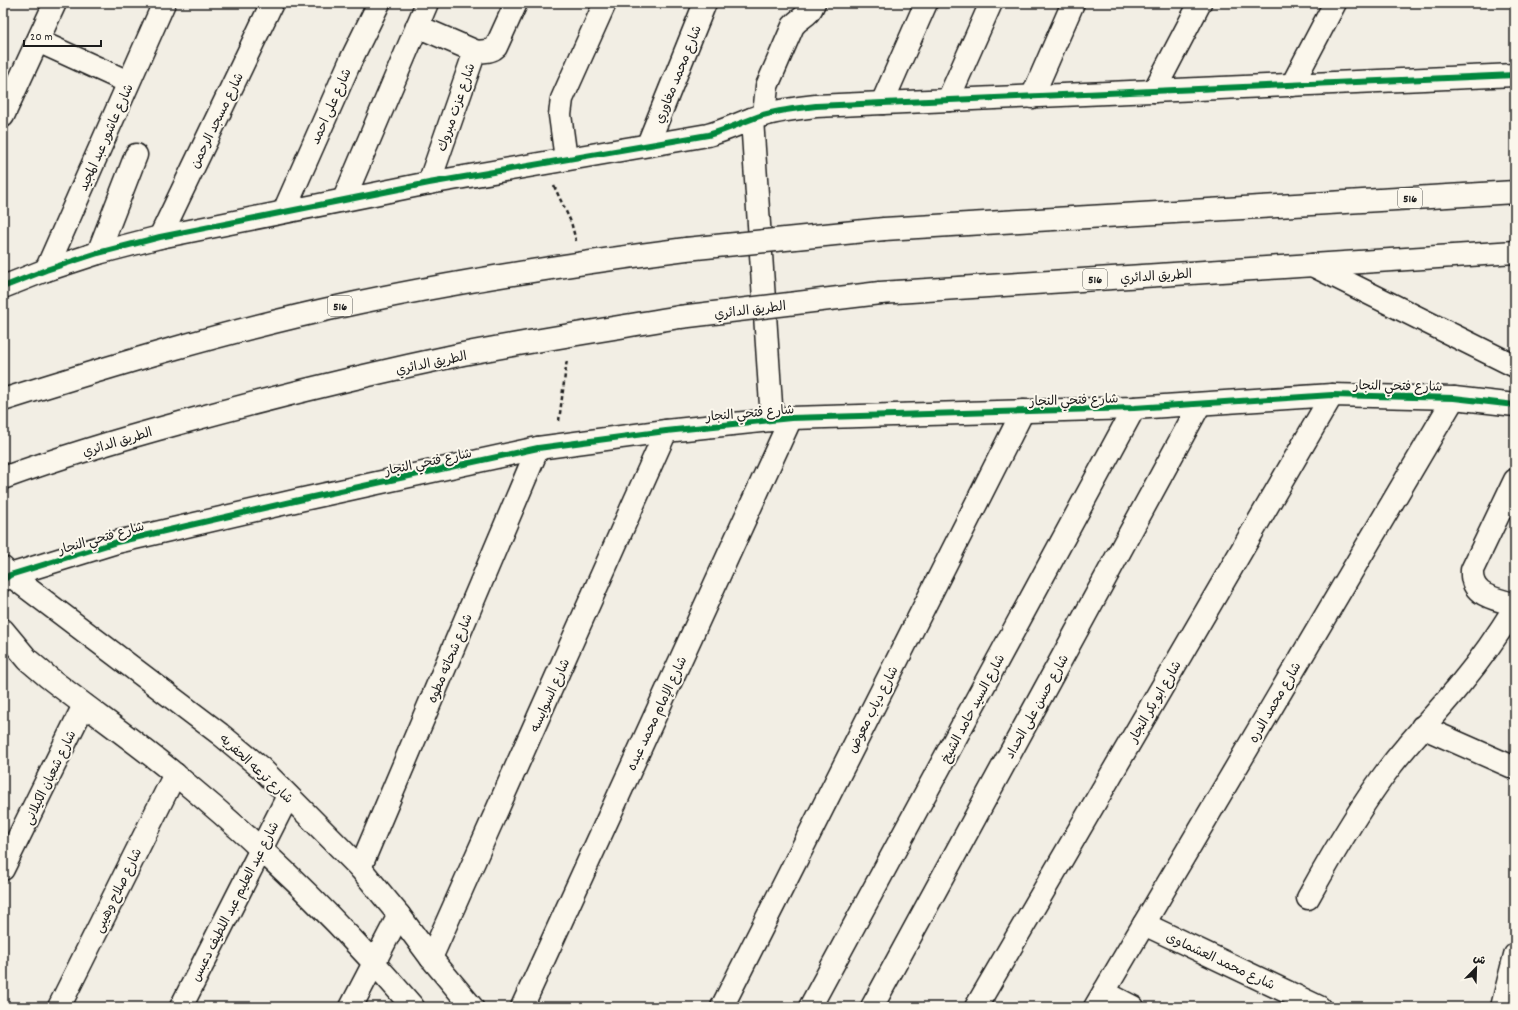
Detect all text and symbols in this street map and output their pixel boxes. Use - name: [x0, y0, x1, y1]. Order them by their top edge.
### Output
- scale bar: [24, 22, 101, 48]
- street label: شارع محمد مغاوري: [651, 23, 708, 127]
- text: 20 m: [30, 29, 53, 46]
- street label: شارع عزت مبروك: [433, 61, 481, 154]
- street label: شارع على احمد: [307, 66, 358, 148]
- street label: شارع مسجد الرحمن: [187, 70, 250, 172]
- street label: شارع عاشور عبد المجيد: [75, 81, 139, 195]
- road number: 516: [1398, 188, 1422, 208]
- street label: الطريق الدائري: [1120, 266, 1193, 289]
- road number: 516: [1083, 269, 1107, 289]
- road number: 516: [328, 296, 352, 316]
- street label: الطريق الدائري: [713, 298, 787, 325]
- street label: الطريق الدائري: [394, 348, 469, 381]
- street label: شارع فتحي النجار: [1352, 377, 1442, 398]
- street label: شارع فتحي النجار: [1028, 390, 1119, 413]
- street label: شارع فتحي النجار: [704, 401, 795, 428]
- street label: الطريق الدائري: [80, 424, 155, 463]
- street label: شارع فتحي النجار: [382, 445, 474, 482]
- street label: شارع فتحي النجار: [55, 518, 147, 561]
- street label: شارع شحاته مطوه: [424, 611, 479, 707]
- street label: شارع السيد حامد الشيخ: [937, 651, 1011, 767]
- street label: شارع حسن على الحداد: [1002, 652, 1075, 763]
- street label: شارع الإمام محمد عبده: [623, 654, 693, 774]
- street label: شارع السوايسه: [527, 656, 576, 736]
- street label: شارع ابو بكر النجار: [1125, 658, 1187, 748]
- street label: شارع محمد الدره: [1245, 659, 1307, 747]
- street label: شارع دياب معوض: [844, 663, 904, 757]
- street label: شارع شعبان الكيلانى: [20, 728, 82, 828]
- street label: شارع ترعه الحفريه: [214, 731, 296, 809]
- street label: شارع عبد العليم عبد اللطيف دعبس: [187, 819, 285, 985]
- street label: شارع صلاح وهيبى: [91, 846, 148, 937]
- street label: شارع محمد العشماوى: [1162, 929, 1278, 996]
- north arrow: [1456, 948, 1496, 988]
- text: ش: [1470, 951, 1488, 970]

